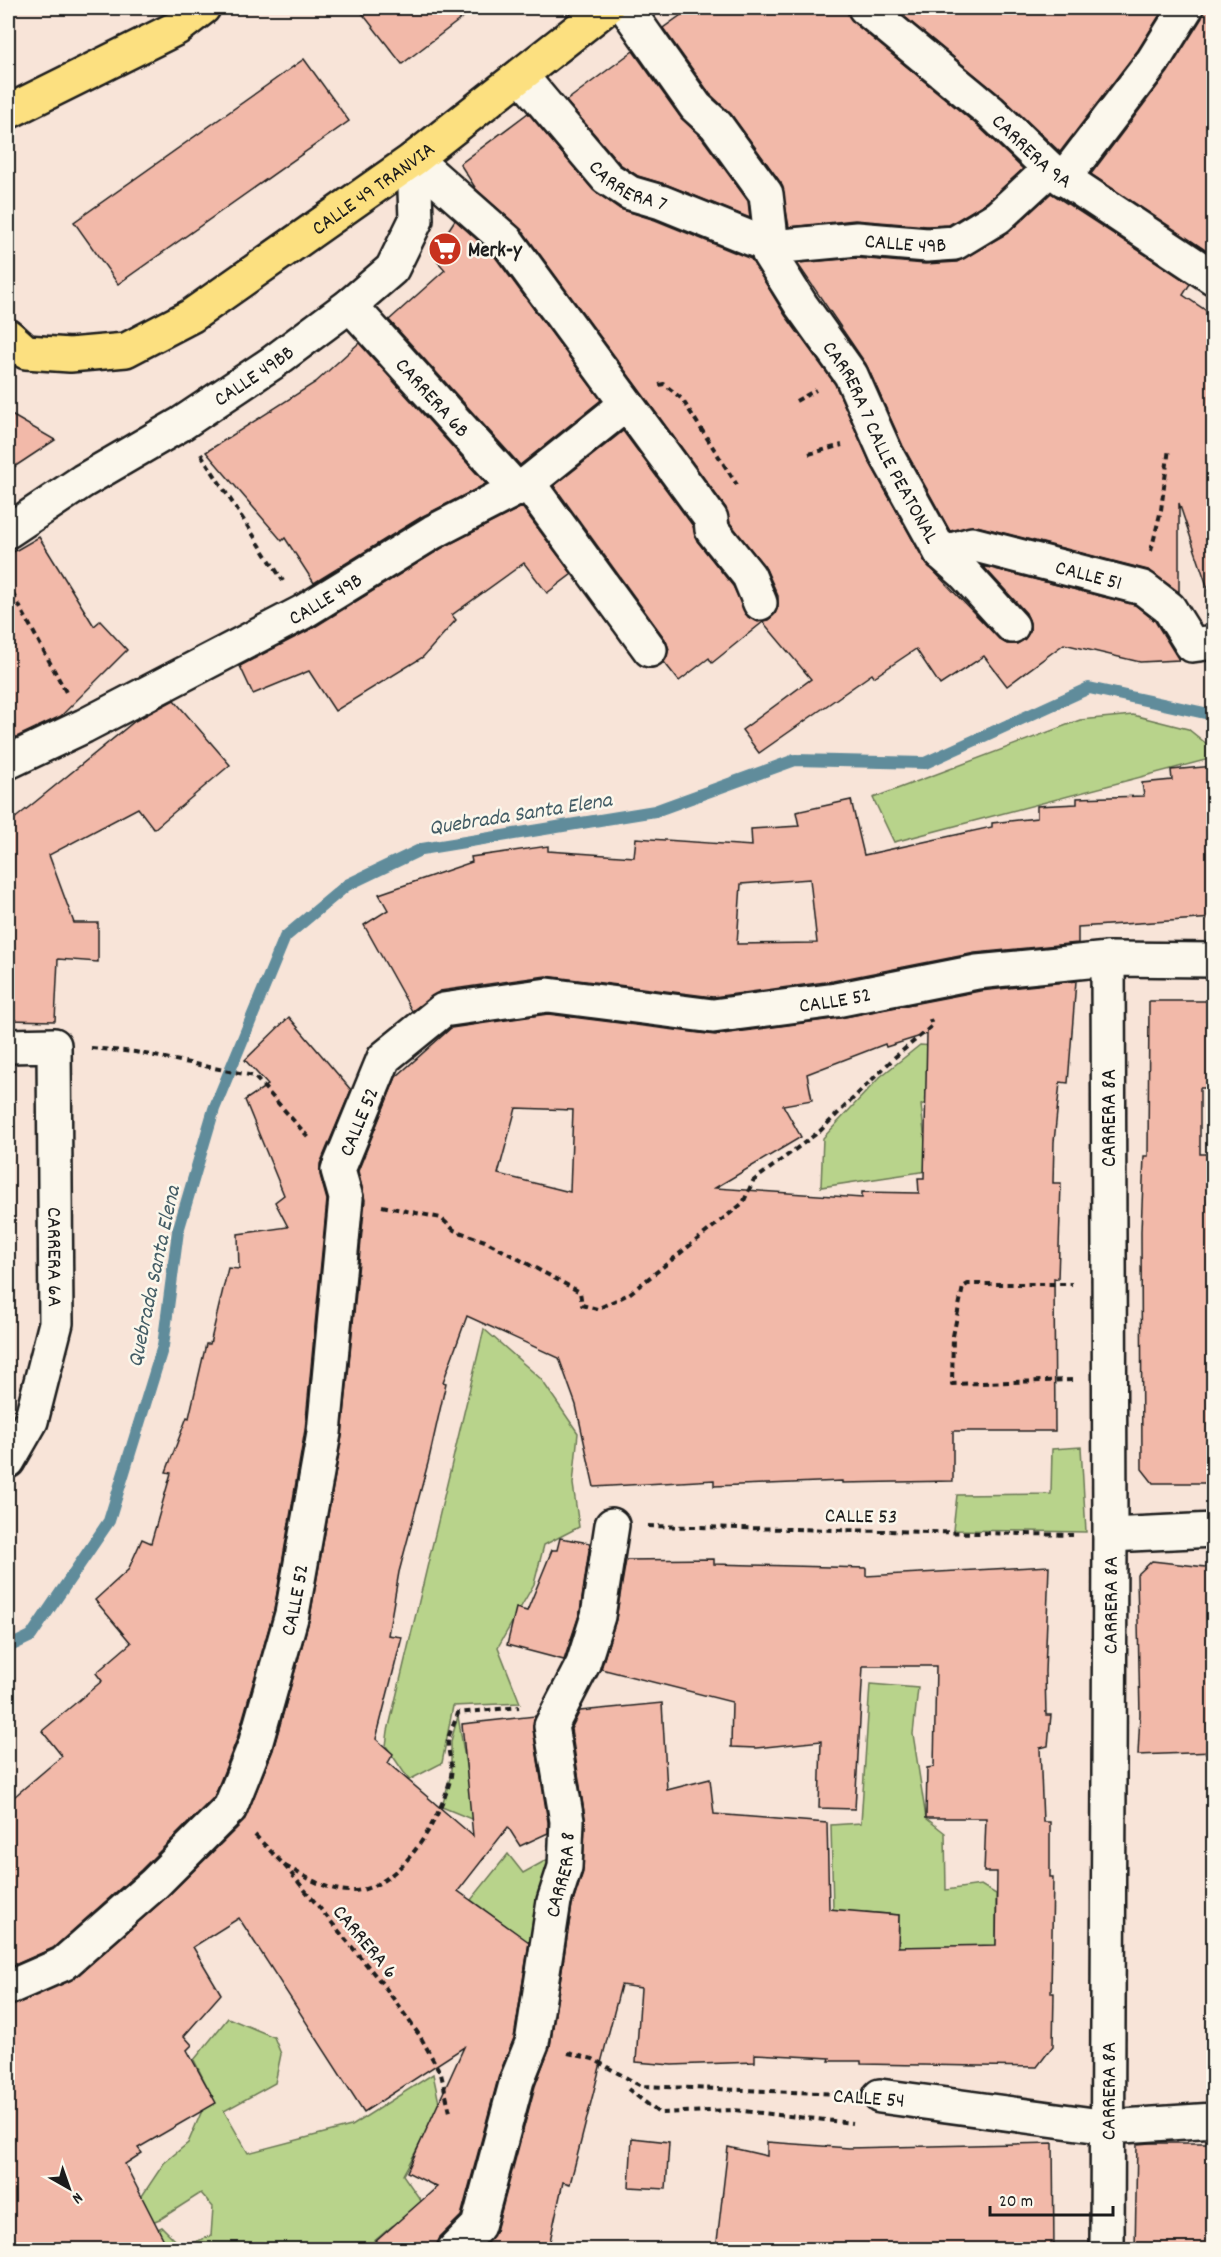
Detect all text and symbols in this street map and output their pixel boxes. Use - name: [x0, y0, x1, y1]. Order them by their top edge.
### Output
- street label: CARRERA 9A: [983, 108, 1077, 197]
- street label: CALLE 49 TRANVIA: [306, 136, 442, 245]
- street label: CARRERA 7: [580, 154, 671, 221]
- street label: CALLE 49B: [863, 228, 948, 263]
- supermarket icon: Merk-y: [427, 231, 463, 267]
- place label: Merk-y: [468, 237, 523, 267]
- street label: CARRERA 7 CALLE PEATONAL: [813, 336, 945, 551]
- street label: CALLE 49BB: [209, 339, 302, 416]
- street label: CARRERA 6B: [387, 352, 475, 446]
- street label: CALLE 51: [1052, 554, 1125, 600]
- street label: CALLE 49B: [284, 567, 369, 635]
- water label: Quebrada Santa Elena: [427, 785, 616, 845]
- street label: CALLE 52: [798, 981, 874, 1023]
- street label: CARRERA 8A: [1096, 1069, 1126, 1167]
- street label: CALLE 52: [333, 1083, 388, 1162]
- water label: Quebrada Santa Elena: [121, 1182, 190, 1370]
- street label: CARRERA 6A: [37, 1207, 68, 1307]
- street label: CALLE 53: [824, 1502, 897, 1534]
- street label: CARRERA 8A: [1098, 1556, 1128, 1654]
- street label: CALLE 52: [275, 1562, 319, 1640]
- street label: CARRERA 8: [540, 1832, 585, 1920]
- street label: CARRERA 6: [324, 1899, 404, 1987]
- street label: CARRERA 8A: [1095, 2042, 1126, 2140]
- street label: CALLE 54: [832, 2083, 906, 2117]
- north arrow: [39, 2158, 99, 2218]
- scale bar: [990, 2179, 1113, 2217]
- text: N: [67, 2186, 87, 2209]
- text: 20 m: [999, 2190, 1033, 2215]

